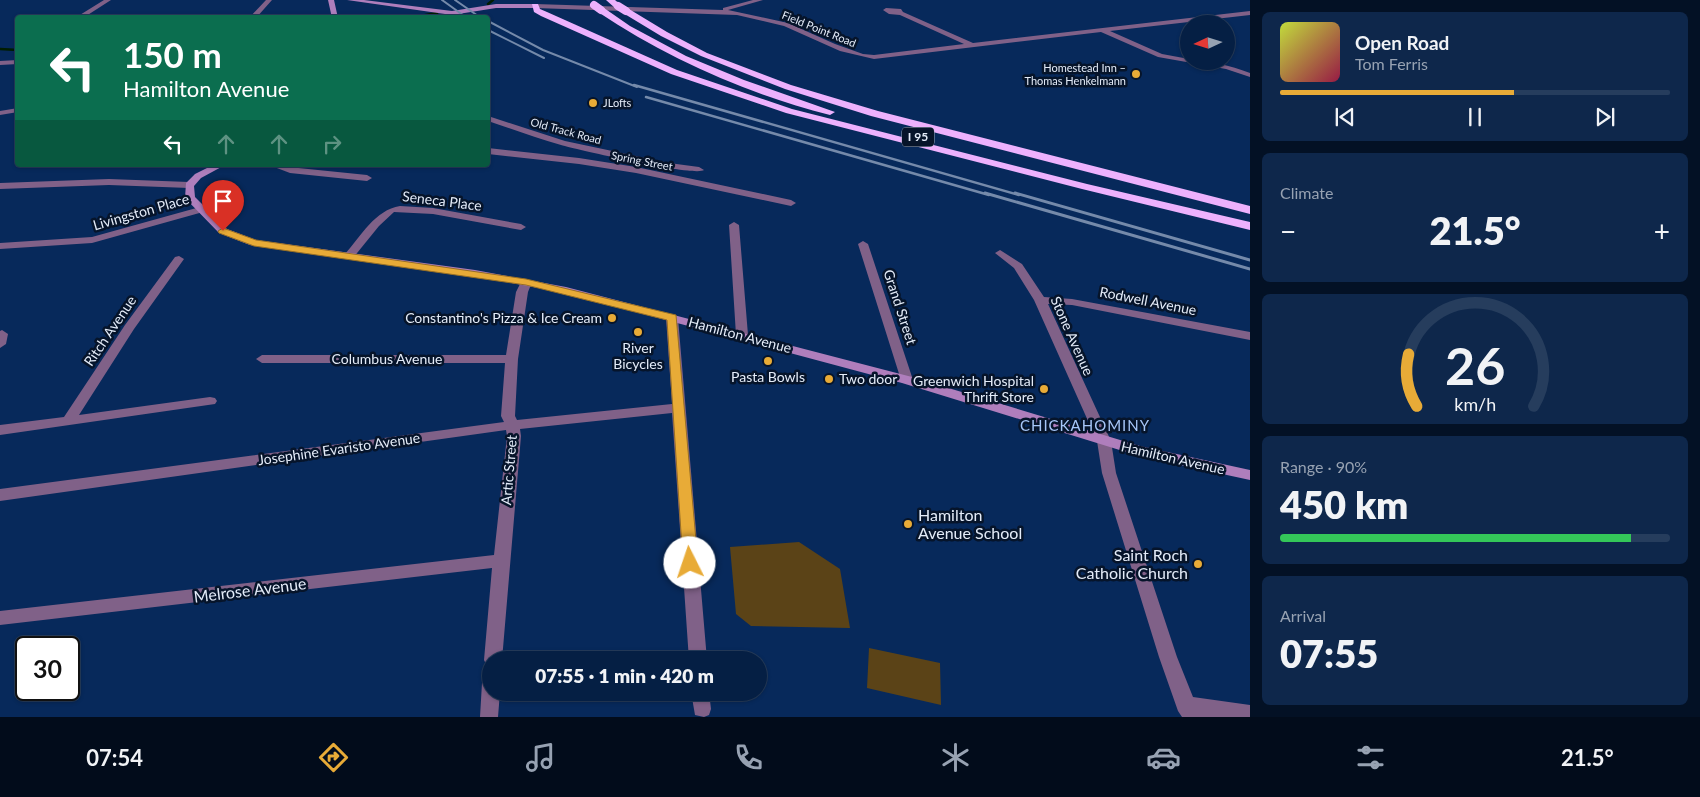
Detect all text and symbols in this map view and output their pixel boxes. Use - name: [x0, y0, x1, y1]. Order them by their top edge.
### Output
- street label: Field Point Road: [780, 8, 858, 49]
- north arrow: [1180, 15, 1235, 70]
- map controls: [1180, 15, 1235, 70]
- text: Open Road: [1355, 31, 1449, 54]
- text: 150 m: [123, 33, 222, 75]
- icon: left: [40, 35, 105, 100]
- text: Tom Ferris: [1355, 54, 1428, 73]
- place label: Homestead Inn – Thomas Henkelmann: [1024, 61, 1126, 87]
- marker: Homestead Inn – Thomas Henkelmann: [1130, 68, 1142, 80]
- text: Hamilton Avenue: [123, 75, 289, 102]
- place label: JLofts: [603, 96, 632, 109]
- marker: JLofts: [587, 97, 599, 109]
- icon: previous: [1331, 103, 1359, 131]
- icon: pause: [1461, 103, 1489, 131]
- icon: next: [1591, 103, 1619, 131]
- street label: Old Track Road: [529, 115, 603, 146]
- road number: I 95: [902, 128, 934, 146]
- icon: left: [159, 130, 187, 158]
- icon: ahead: [212, 130, 240, 158]
- icon: ahead: [265, 130, 293, 158]
- icon: right: [318, 130, 346, 158]
- street label: Spring Street: [610, 148, 674, 173]
- pin: [202, 180, 244, 231]
- text: Climate: [1280, 183, 1333, 202]
- icon: arrive: [209, 187, 237, 215]
- street label: Seneca Place: [401, 187, 483, 214]
- street label: Livingston Place: [91, 190, 191, 233]
- text: 21.5°: [1429, 207, 1521, 253]
- text: −: [1280, 214, 1296, 248]
- text: +: [1654, 214, 1670, 248]
- street label: Grand Street: [880, 267, 921, 347]
- street label: Rodwell Avenue: [1098, 283, 1198, 318]
- street label: Ritch Avenue: [80, 292, 139, 369]
- street label: Stone Avenue: [1047, 294, 1097, 378]
- place label: Constantino's Pizza & Ice Cream: [405, 309, 602, 326]
- marker: Constantino's Pizza & Ice Cream: [606, 312, 618, 324]
- street label: Hamilton Avenue: [687, 313, 793, 356]
- marker: River Bicycles: [632, 326, 644, 338]
- text: 26: [1445, 334, 1505, 396]
- place label: River Bicycles: [613, 339, 663, 372]
- street label: Columbus Avenue: [332, 350, 442, 367]
- marker: Pasta Bowls: [762, 355, 774, 367]
- place label: Pasta Bowls: [731, 368, 805, 385]
- place label: Two door: [839, 370, 897, 387]
- place label: Greenwich Hospital Thrift Store: [913, 372, 1034, 405]
- marker: Two door: [823, 373, 835, 385]
- marker: Greenwich Hospital Thrift Store: [1038, 383, 1050, 395]
- text: km/h: [1454, 393, 1496, 415]
- district label: CHICKAHOMINY: [1020, 416, 1150, 434]
- street label: Josephine Evaristo Avenue: [257, 429, 421, 468]
- street label: Artic Street: [497, 434, 520, 506]
- street label: Hamilton Avenue: [1120, 437, 1227, 478]
- text: Range · 90%: [1280, 457, 1367, 476]
- text: 450 km: [1280, 481, 1408, 527]
- place label: Hamilton Avenue School: [918, 505, 1022, 542]
- marker: Hamilton Avenue School: [902, 518, 914, 530]
- position arrow: [663, 536, 715, 588]
- place label: Saint Roch Catholic Church: [1076, 545, 1188, 582]
- marker: Saint Roch Catholic Church: [1192, 558, 1204, 570]
- street label: Melrose Avenue: [193, 573, 307, 606]
- text: Arrival: [1280, 606, 1326, 625]
- text: 07:55: [1280, 630, 1378, 676]
- speed limit sign: 30: [15, 636, 80, 701]
- text: 07:55 · 1 min · 420 m: [535, 664, 714, 687]
- icon: directions: [316, 740, 351, 775]
- icon: music: [523, 740, 558, 775]
- icon: phone: [731, 740, 766, 775]
- icon: climate: [938, 740, 973, 775]
- icon: car: [1146, 740, 1181, 775]
- icon: filters: [1353, 740, 1388, 775]
- text: 07:54: [86, 744, 143, 771]
- text: 21.5°: [1561, 744, 1614, 771]

